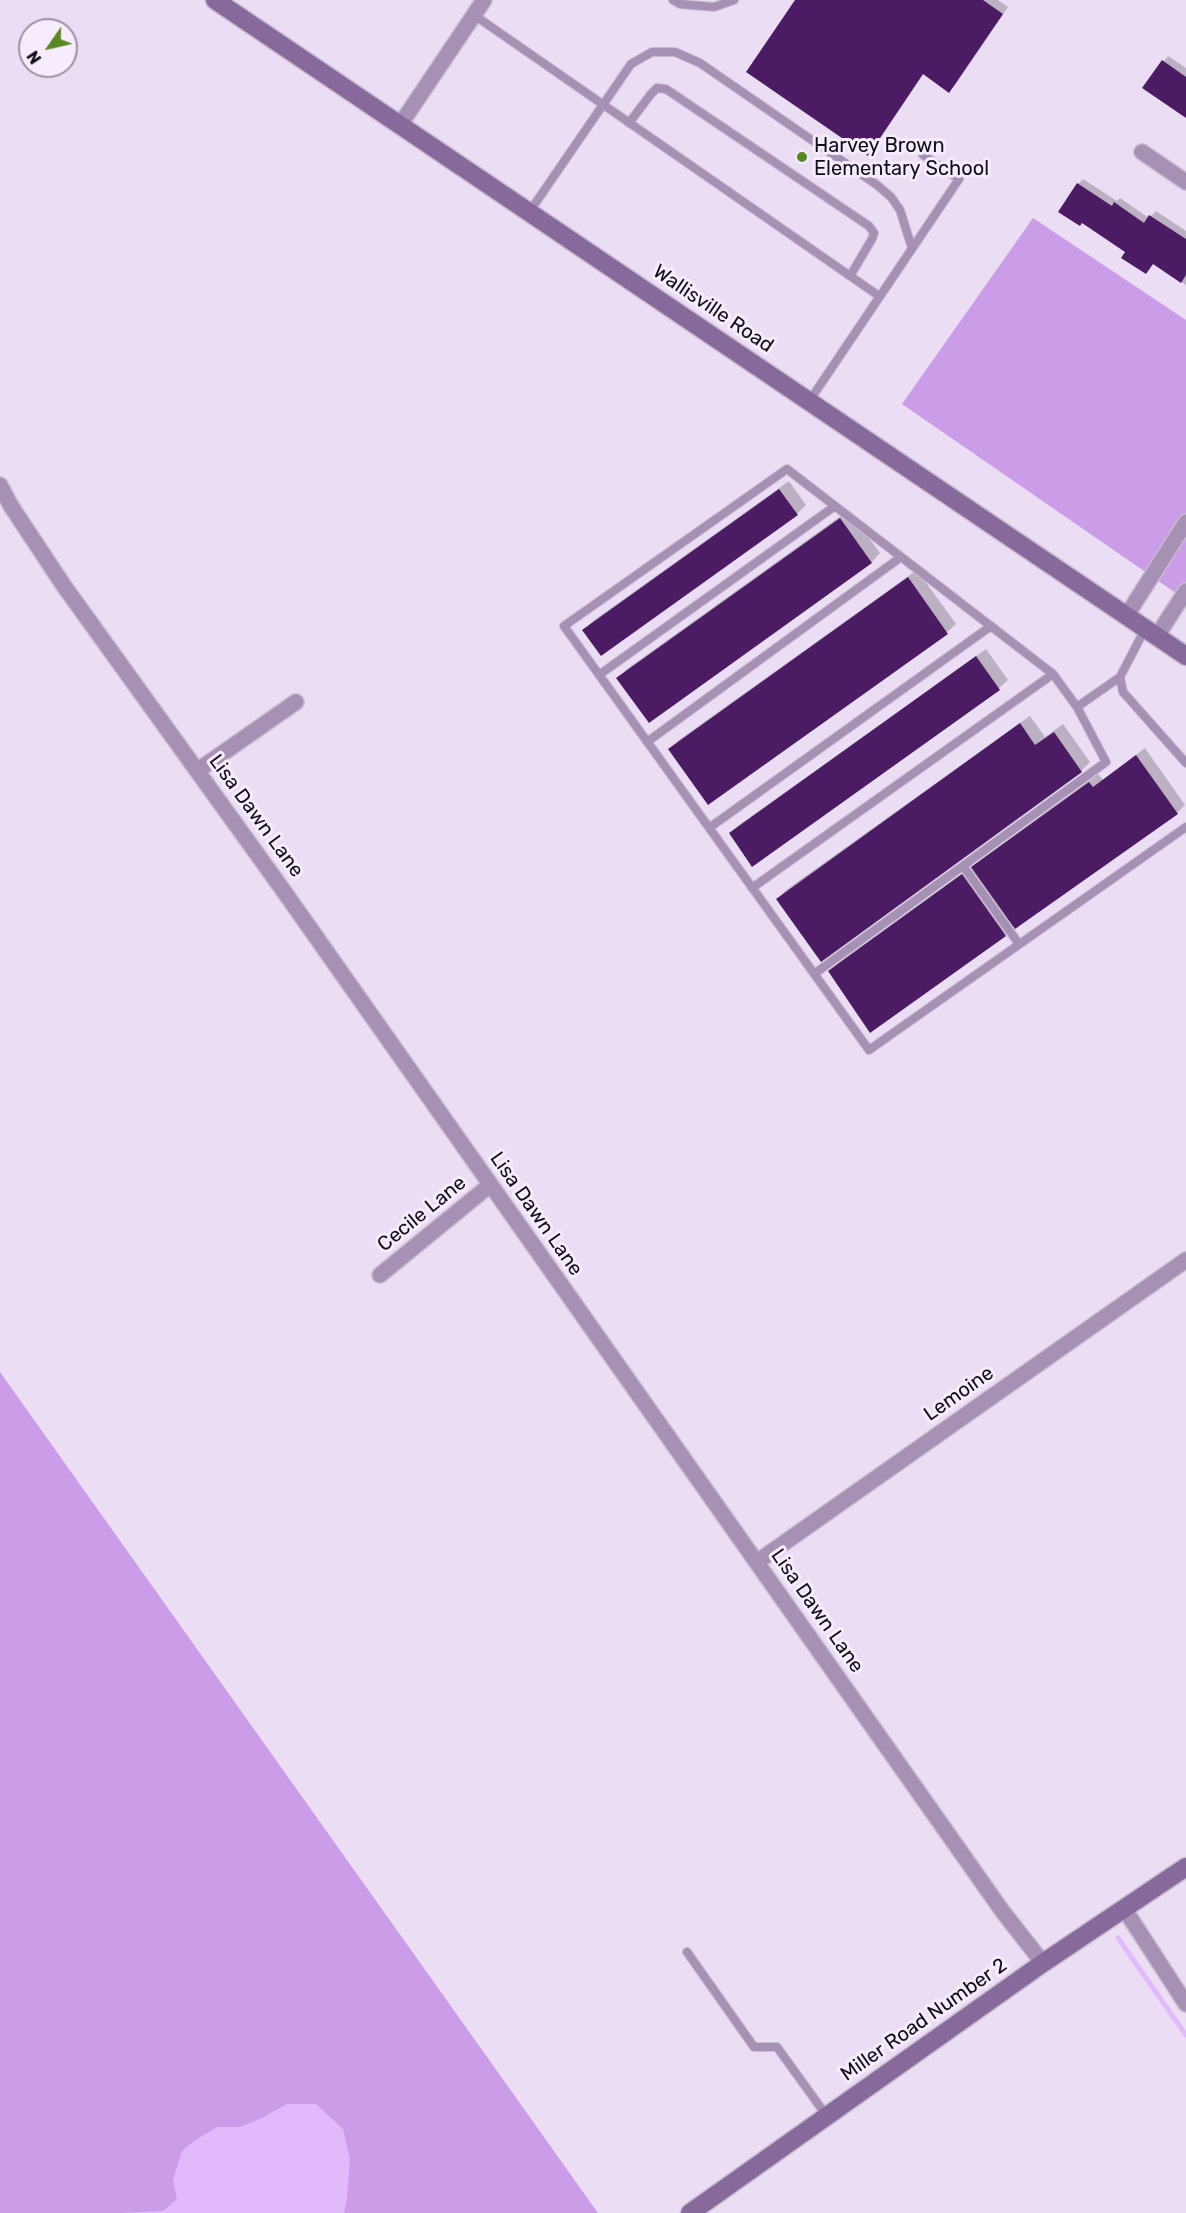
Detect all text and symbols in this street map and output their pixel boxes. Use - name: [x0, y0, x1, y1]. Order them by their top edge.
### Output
- north arrow: [18, 18, 78, 78]
- text: N: [23, 47, 45, 67]
- place label: Harvey Brown Elementary School: [814, 134, 989, 181]
- marker: Harvey Brown Elementary School: [795, 150, 809, 164]
- street label: Wallisville Road: [648, 260, 778, 358]
- street label: Lisa Dawn Lane: [203, 750, 309, 882]
- street label: Lisa Dawn Lane: [484, 1147, 588, 1281]
- street label: Cecile Lane: [373, 1171, 471, 1257]
- street label: Lemoine: [919, 1361, 999, 1427]
- street label: Lisa Dawn Lane: [765, 1544, 869, 1678]
- street label: Miller Road Number 2: [836, 1954, 1012, 2086]

